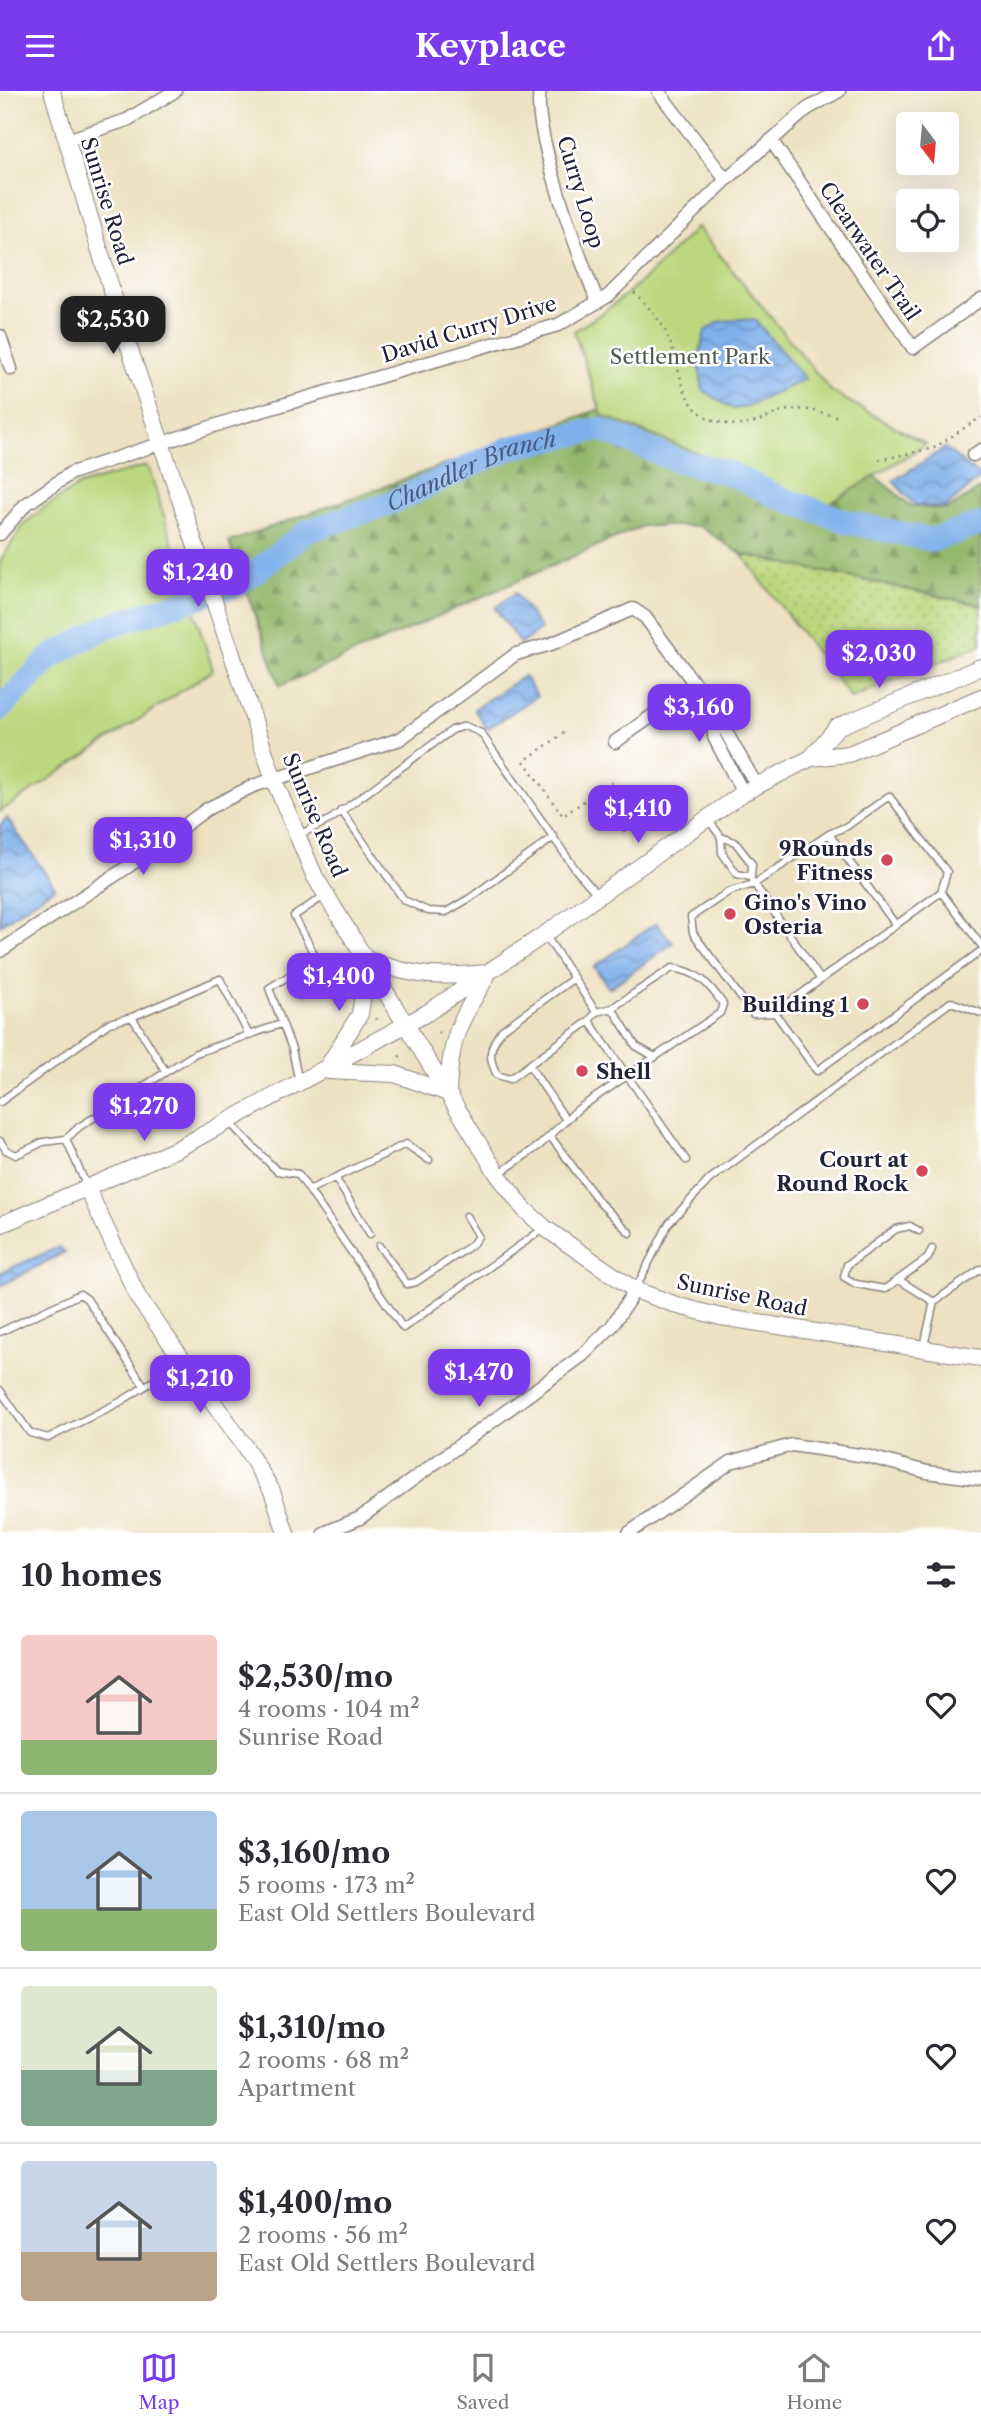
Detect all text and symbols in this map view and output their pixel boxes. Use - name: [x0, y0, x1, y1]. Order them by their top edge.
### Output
- text: Keyplace: [415, 26, 566, 65]
- icon: menu: [21, 27, 59, 65]
- icon: share: [922, 27, 960, 65]
- north arrow: [896, 112, 959, 175]
- map controls: [896, 112, 959, 252]
- street label: Curry Loop: [552, 133, 610, 251]
- street label: Sunrise Road: [76, 134, 138, 268]
- street label: Clearwater Trail: [814, 177, 926, 325]
- button: locate: [896, 189, 959, 252]
- street label: David Curry Drive: [378, 290, 560, 368]
- pin: $2,530: [56, 296, 170, 356]
- text: $2,530: [76, 305, 150, 333]
- park label: Settlement Park: [610, 344, 771, 369]
- water label: Chandler Branch: [381, 425, 559, 517]
- pin: $1,240: [141, 549, 255, 609]
- text: $1,240: [162, 558, 234, 586]
- pin: $2,030: [822, 631, 936, 690]
- text: $2,030: [842, 639, 916, 667]
- pin: $3,160: [642, 685, 756, 744]
- text: $3,160: [664, 693, 734, 721]
- street label: Sunrise Road: [278, 749, 352, 881]
- pin: $1,410: [581, 785, 695, 845]
- text: $1,410: [604, 794, 672, 822]
- pin: $1,310: [86, 817, 200, 877]
- text: $1,310: [109, 826, 177, 854]
- place label: 9Rounds Fitness: [779, 836, 873, 885]
- marker: 9Rounds Fitness: [879, 852, 895, 868]
- place label: Gino's Vino Osteria: [744, 890, 867, 939]
- marker: Gino's Vino Osteria: [722, 906, 738, 922]
- pin: $1,400: [282, 953, 396, 1013]
- text: $1,400: [303, 962, 375, 990]
- place label: Building 1: [742, 992, 850, 1017]
- marker: Building 1: [855, 996, 871, 1012]
- place label: Shell: [596, 1059, 651, 1084]
- marker: Shell: [574, 1063, 590, 1079]
- pin: $1,270: [87, 1083, 201, 1143]
- text: $1,270: [109, 1092, 179, 1120]
- place label: Court at Round Rock: [776, 1147, 909, 1196]
- marker: Court at Round Rock: [914, 1163, 930, 1179]
- street label: Sunrise Road: [675, 1269, 810, 1321]
- pin: $1,470: [422, 1349, 536, 1409]
- pin: $1,210: [143, 1355, 257, 1415]
- text: $1,470: [444, 1358, 514, 1386]
- text: $1,210: [166, 1364, 234, 1392]
- icon: filters: [922, 1556, 960, 1594]
- text: 10 homes: [21, 1557, 162, 1594]
- text: $2,530/mo: [238, 1658, 393, 1695]
- icon: home: [77, 1663, 161, 1747]
- icon: heart: [922, 1686, 960, 1724]
- text: 4 rooms · 104 m²: [238, 1695, 420, 1723]
- text: Sunrise Road: [238, 1723, 383, 1751]
- text: $3,160/mo: [238, 1834, 390, 1871]
- icon: home: [77, 1839, 161, 1923]
- icon: heart: [922, 1862, 960, 1900]
- text: 5 rooms · 173 m²: [238, 1871, 415, 1899]
- text: East Old Settlers Boulevard: [238, 1899, 535, 1927]
- text: $1,310/mo: [238, 2009, 386, 2046]
- icon: home: [77, 2014, 161, 2098]
- icon: heart: [922, 2037, 960, 2075]
- text: 2 rooms · 68 m²: [238, 2046, 409, 2074]
- text: Apartment: [238, 2074, 356, 2102]
- text: $1,400/mo: [238, 2184, 392, 2221]
- icon: home: [77, 2189, 161, 2273]
- icon: heart: [922, 2212, 960, 2250]
- text: 2 rooms · 56 m²: [238, 2221, 408, 2249]
- text: East Old Settlers Boulevard: [238, 2249, 535, 2277]
- tab: Map: [139, 2349, 179, 2414]
- tab: Saved: [457, 2349, 509, 2414]
- tab: Home: [787, 2349, 842, 2414]

